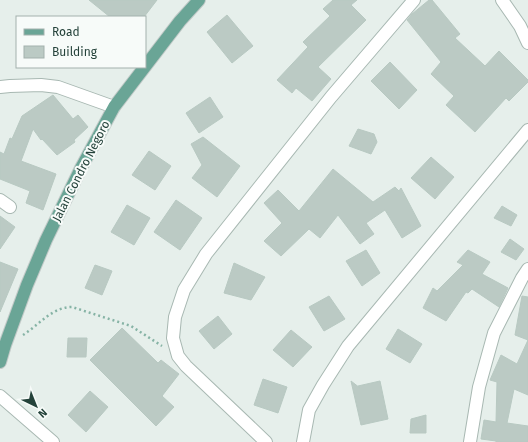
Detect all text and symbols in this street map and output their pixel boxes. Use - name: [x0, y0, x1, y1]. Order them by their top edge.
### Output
- legend: [16, 16, 146, 68]
- text: Road: [52, 25, 80, 39]
- text: Building: [52, 45, 98, 59]
- street label: Jalan Condro Negoro: [49, 118, 113, 224]
- north arrow: [16, 386, 56, 426]
- text: N: [35, 406, 50, 420]

